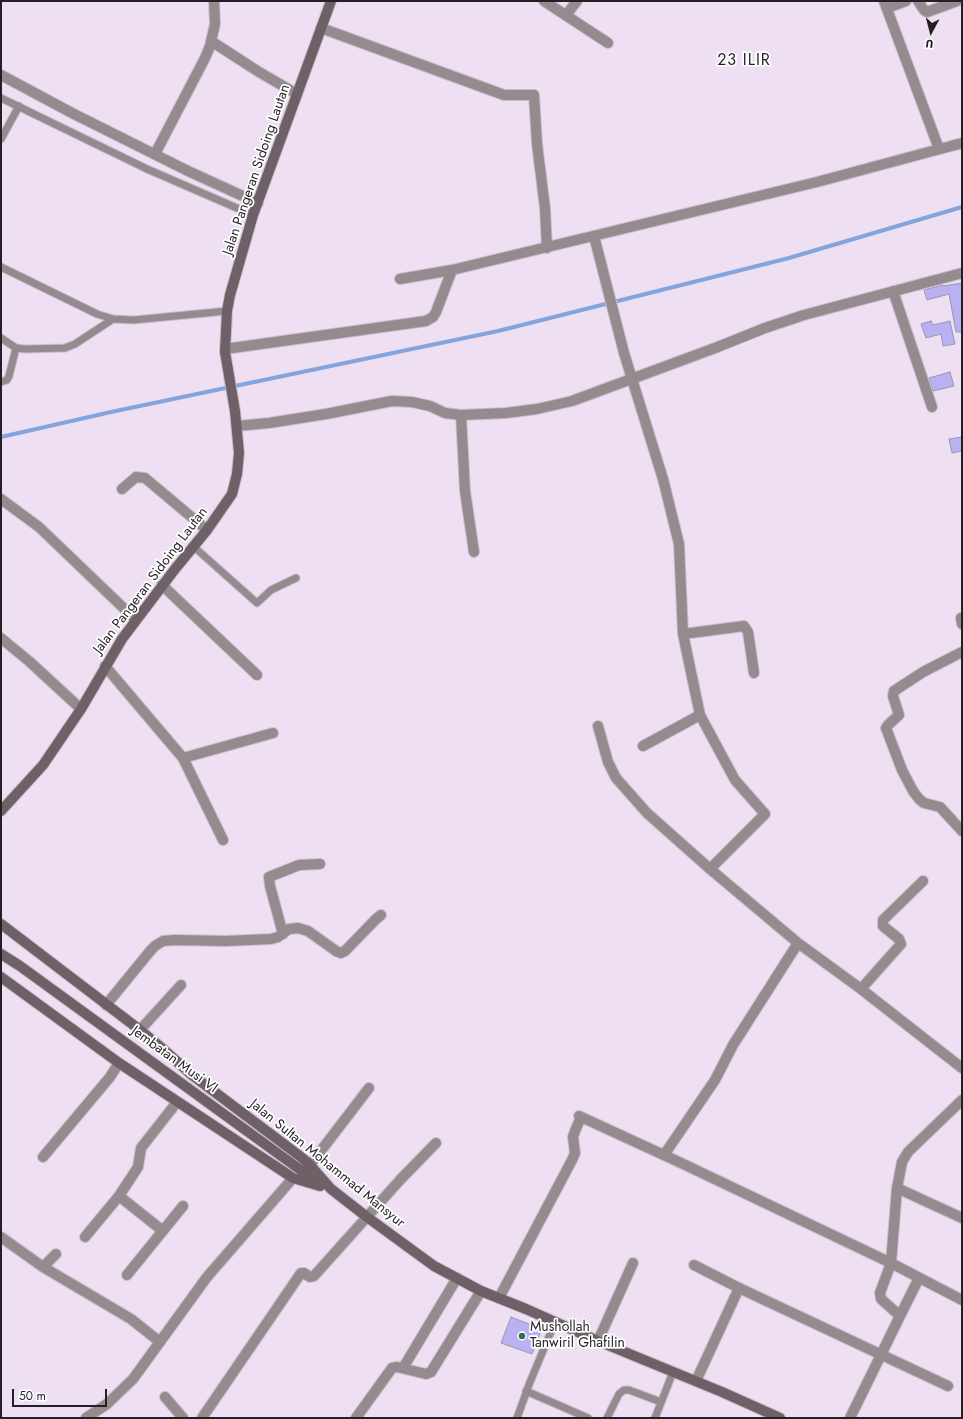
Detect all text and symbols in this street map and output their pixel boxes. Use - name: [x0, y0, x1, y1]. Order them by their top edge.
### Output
- north arrow: [911, 12, 951, 52]
- text: U: [925, 35, 934, 52]
- district label: 23 ILIR: [717, 51, 771, 71]
- street label: Jalan Pangeran Sidoing Lautan: [220, 83, 294, 257]
- street label: Jalan Pangeran Sidoing Lautan: [90, 504, 212, 658]
- street label: Jembatan Musi VI: [128, 1023, 220, 1097]
- street label: Jalan Sultan Mohammad Mansyur: [246, 1096, 408, 1232]
- place label: Mushollah Tanwiril Ghafilin: [530, 1320, 625, 1352]
- marker: Mushollah Tanwiril Ghafilin: [517, 1331, 527, 1341]
- scale bar: [14, 1381, 109, 1407]
- text: 50 m: [19, 1387, 46, 1405]

